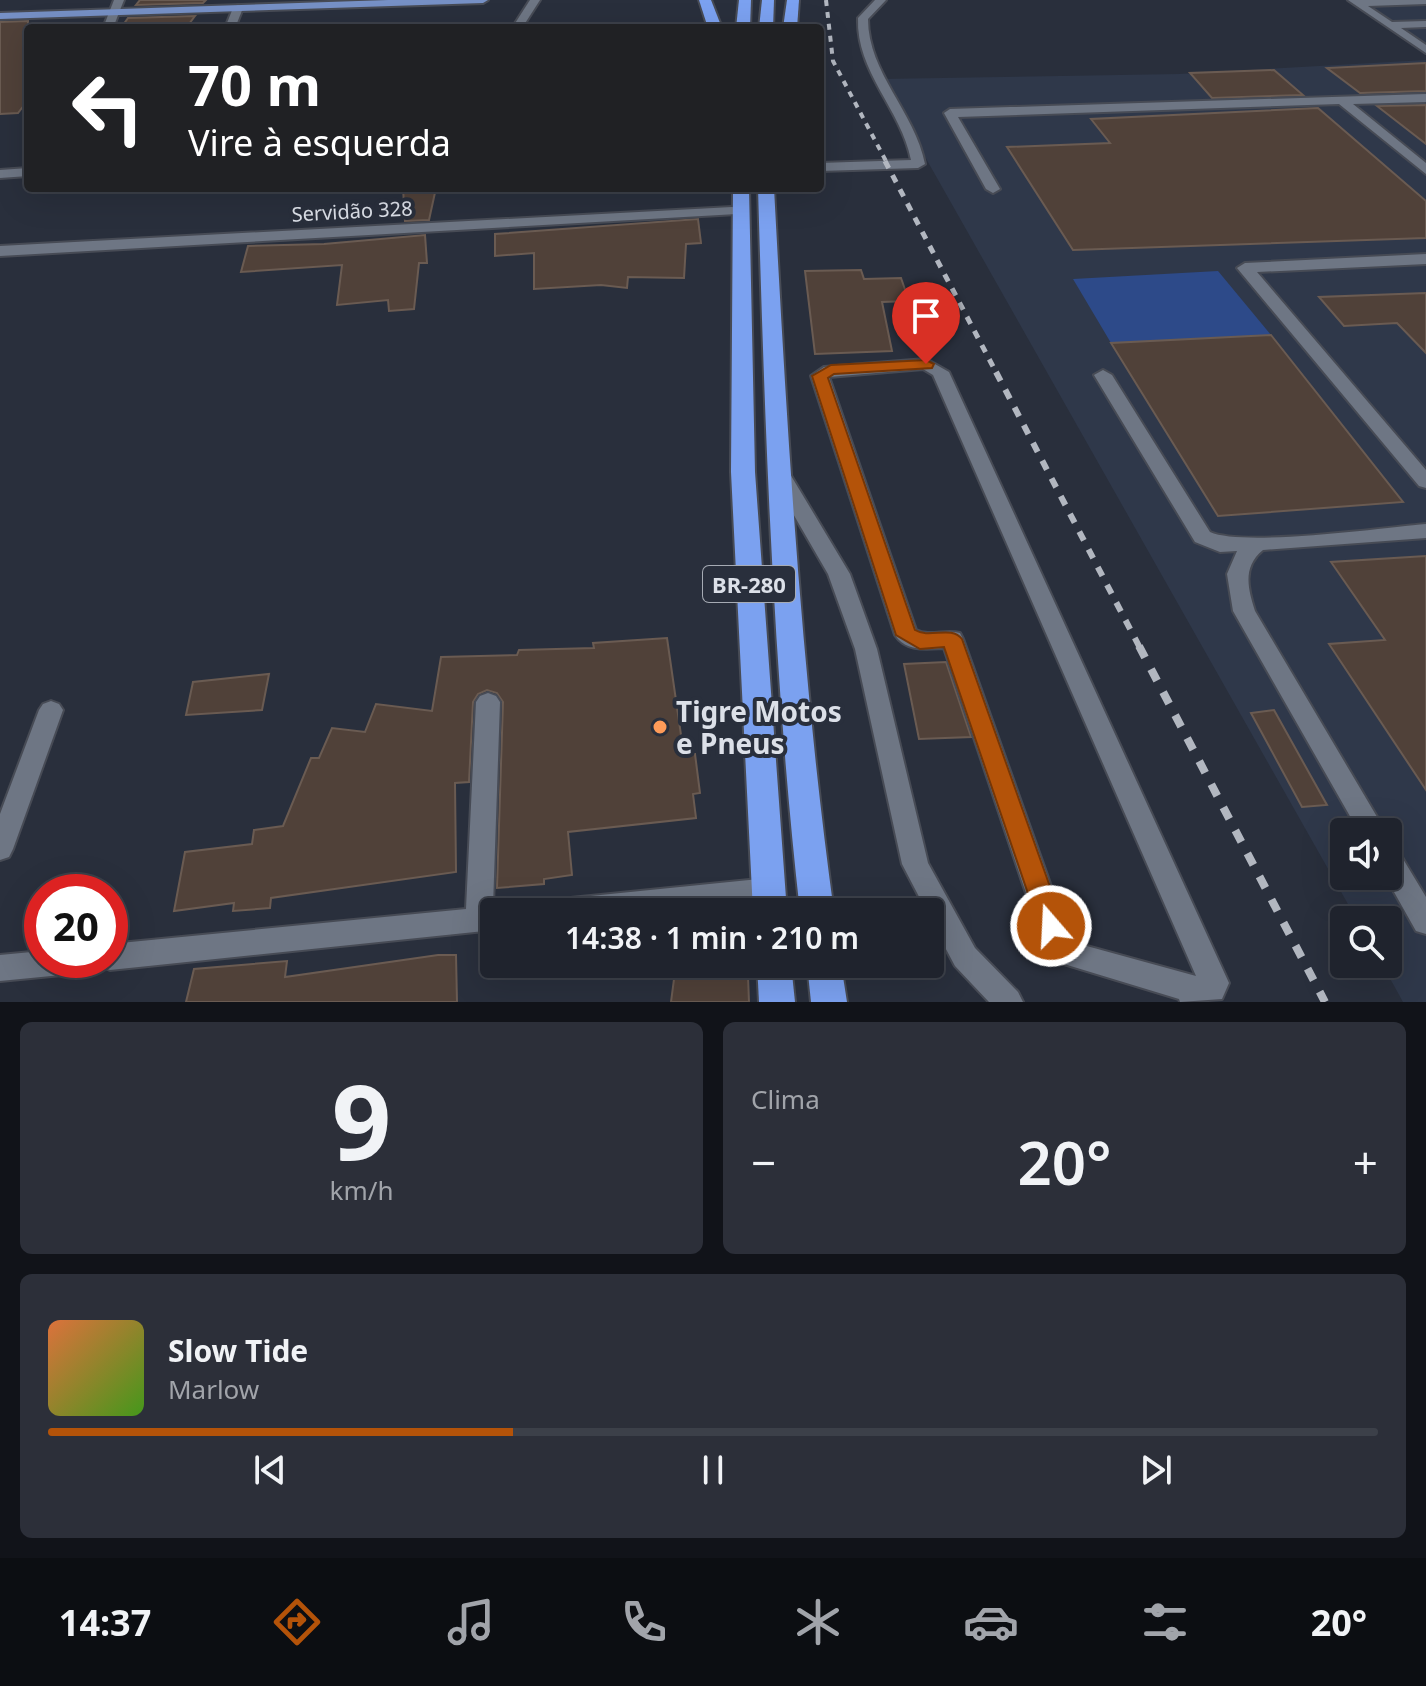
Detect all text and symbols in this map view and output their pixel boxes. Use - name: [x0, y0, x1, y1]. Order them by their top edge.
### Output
- text: 70 m: [188, 46, 321, 122]
- icon: left: [56, 56, 160, 160]
- text: Vire à esquerda: [188, 118, 451, 167]
- street label: Servidão 328: [291, 194, 413, 228]
- pin: [892, 282, 960, 364]
- icon: arrive: [904, 294, 948, 338]
- road number: BR-280: [703, 566, 795, 602]
- place label: Tigre Motos e Pneus: [676, 692, 842, 762]
- marker: Tigre Motos e Pneus: [651, 718, 669, 736]
- map controls: [1330, 818, 1402, 978]
- button: sound: [1330, 818, 1402, 890]
- speed limit sign: 20: [24, 874, 128, 978]
- position arrow: [1009, 884, 1093, 968]
- button: search: [1330, 906, 1402, 978]
- text: 14:38 · 1 min · 210 m: [565, 917, 859, 958]
- text: 9: [332, 1049, 391, 1190]
- text: Clima: [751, 1081, 820, 1117]
- text: 20°: [1017, 1121, 1112, 1203]
- text: −: [751, 1132, 776, 1192]
- text: +: [1353, 1132, 1378, 1192]
- text: km/h: [330, 1172, 393, 1208]
- text: Slow Tide: [168, 1330, 308, 1371]
- text: Marlow: [168, 1371, 259, 1407]
- icon: previous: [248, 1448, 292, 1492]
- icon: pause: [691, 1448, 735, 1492]
- icon: next: [1134, 1448, 1178, 1492]
- icon: directions: [269, 1594, 325, 1650]
- icon: music: [443, 1594, 499, 1650]
- icon: phone: [616, 1594, 672, 1650]
- icon: climate: [790, 1594, 846, 1650]
- icon: car: [963, 1594, 1019, 1650]
- icon: filters: [1137, 1594, 1193, 1650]
- text: 14:37: [59, 1598, 151, 1647]
- text: 20°: [1311, 1598, 1367, 1647]

